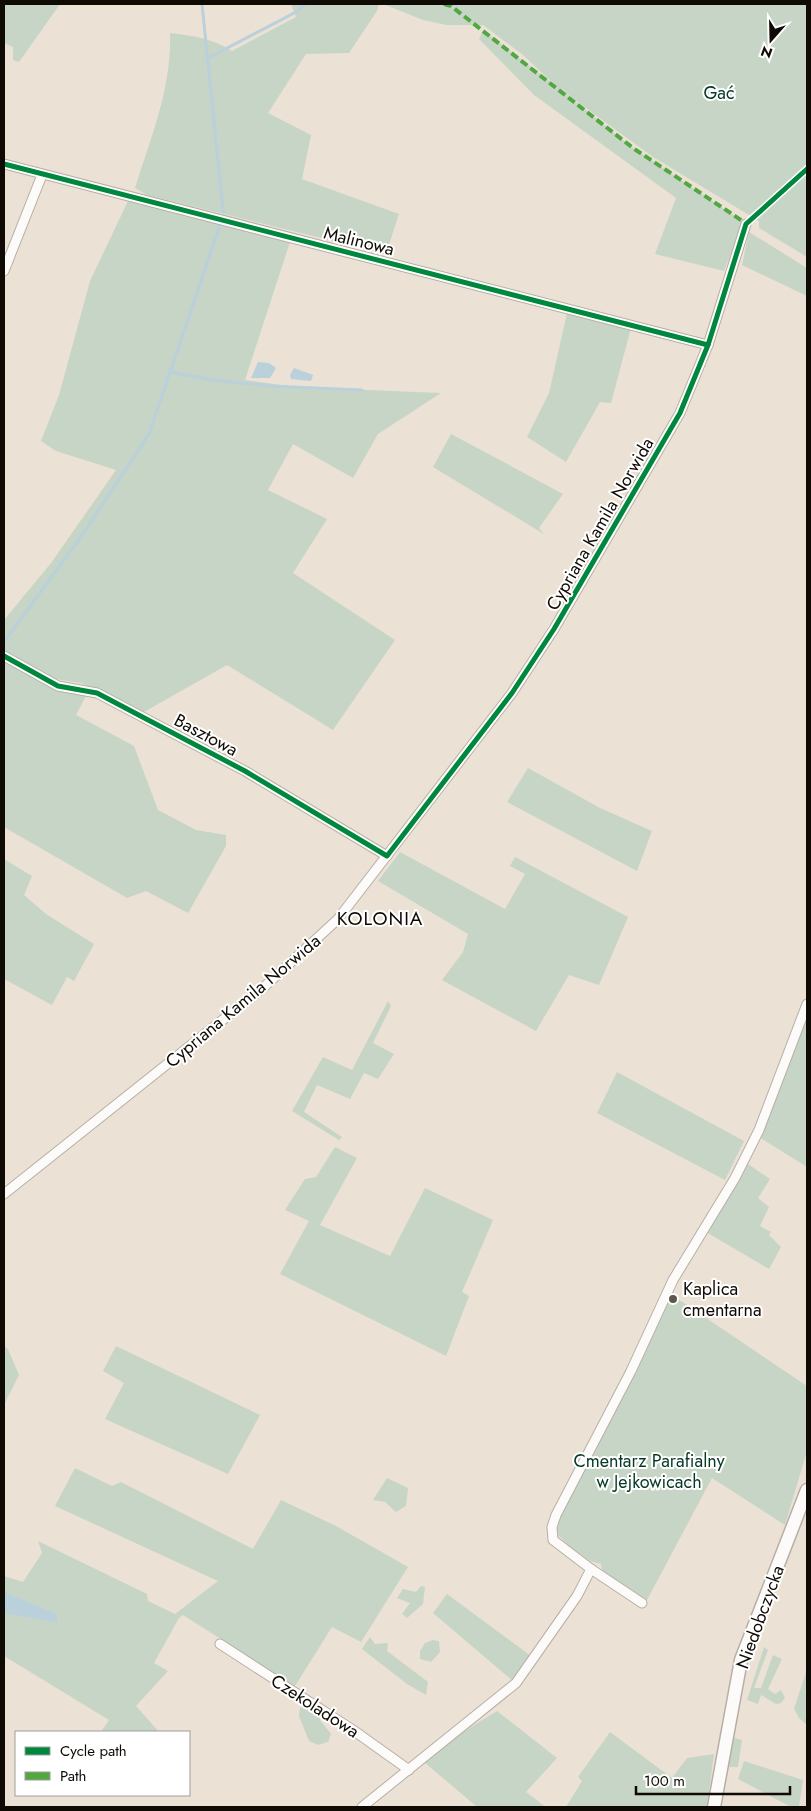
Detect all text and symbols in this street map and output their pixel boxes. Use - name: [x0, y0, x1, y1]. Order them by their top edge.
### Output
- north arrow: [746, 15, 796, 65]
- text: N: [758, 41, 775, 64]
- park label: Gać: [703, 80, 735, 106]
- street label: Malinowa: [321, 220, 397, 262]
- street label: Cypriana Kamila Norwida: [540, 433, 660, 615]
- street label: Basztowa: [169, 707, 243, 763]
- district label: KOLONIA: [337, 905, 423, 932]
- street label: Cypriana Kamila Norwida: [160, 928, 326, 1074]
- place label: Kaplica cmentarna: [683, 1276, 762, 1323]
- marker: Kaplica cmentarna: [667, 1293, 679, 1305]
- park label: Cmentarz Parafialny w Jejkowicach: [573, 1448, 725, 1495]
- street label: Niedobczycka: [729, 1562, 791, 1672]
- street label: Czekoladowa: [266, 1668, 364, 1744]
- legend: [15, 1731, 190, 1796]
- text: Cycle path: [60, 1740, 127, 1762]
- scale bar: [636, 1764, 790, 1796]
- text: Path: [60, 1765, 86, 1787]
- text: 100 m: [644, 1770, 685, 1792]

